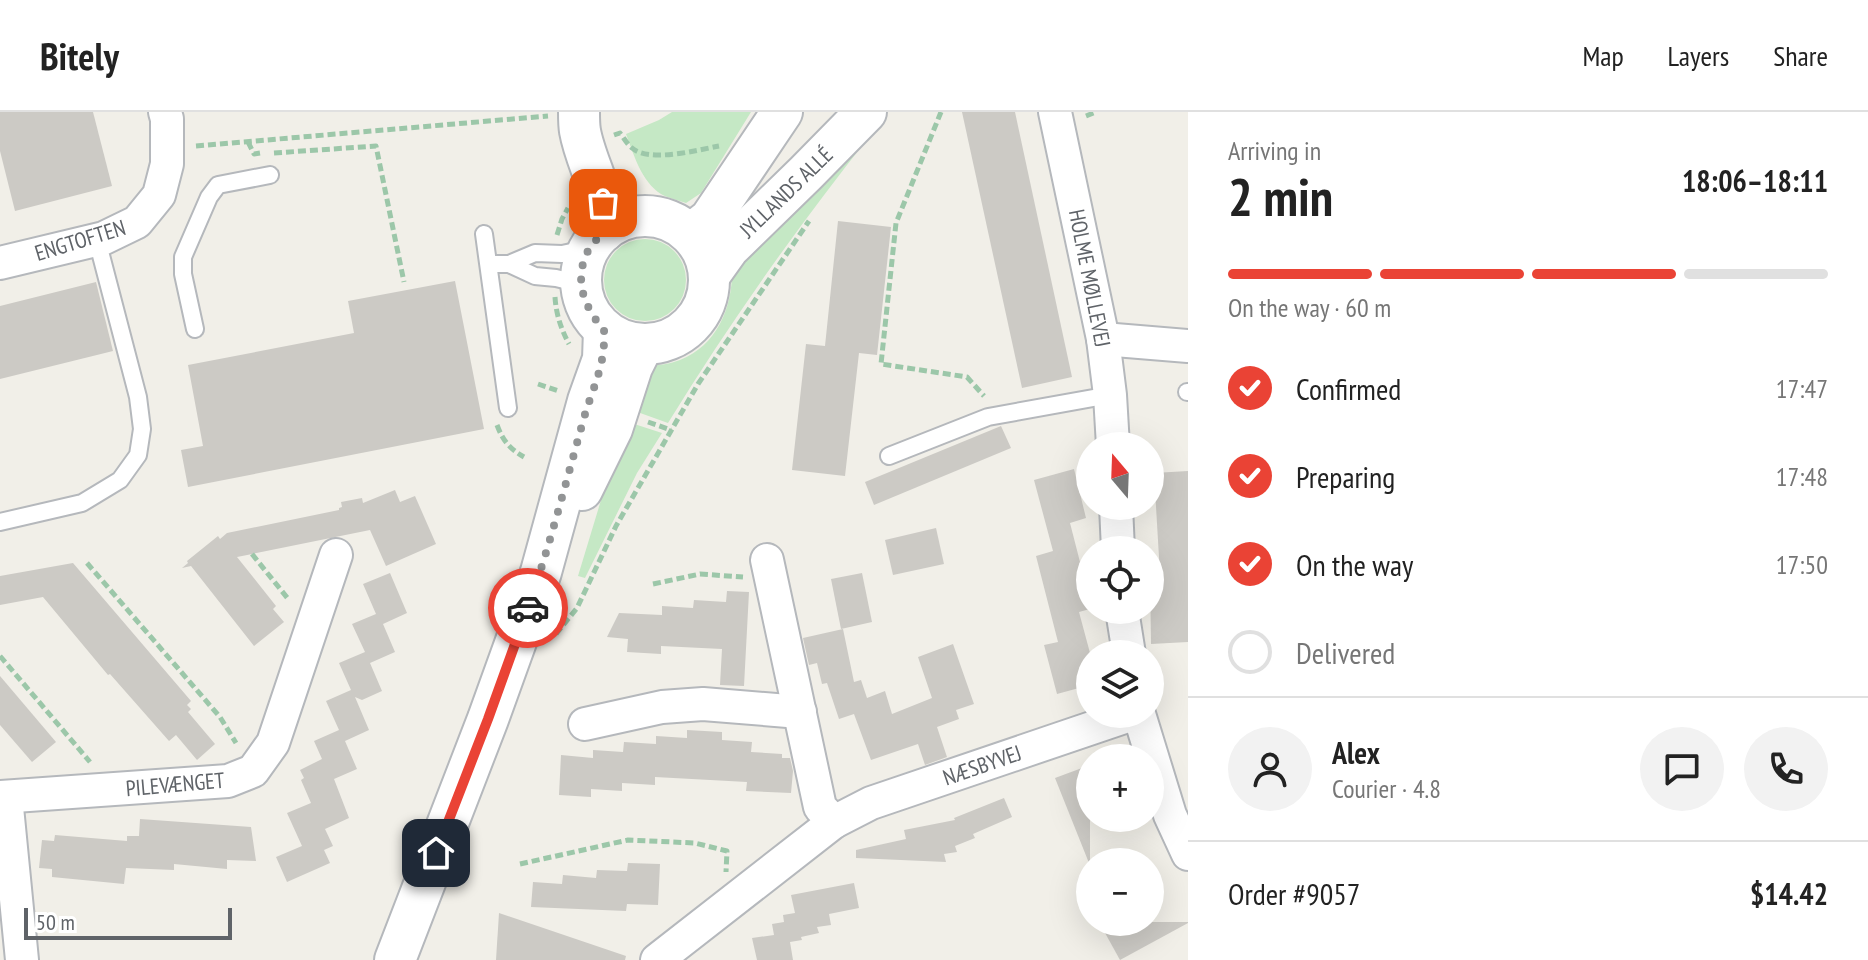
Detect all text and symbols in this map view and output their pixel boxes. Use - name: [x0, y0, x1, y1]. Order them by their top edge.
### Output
- text: Bitely: [40, 31, 119, 80]
- text: Map: [1582, 37, 1624, 74]
- text: Layers: [1668, 37, 1729, 74]
- text: Share: [1773, 37, 1828, 74]
- text: Arriving in: [1228, 134, 1321, 167]
- street label: JYLLANDS ALLÉ: [733, 141, 839, 244]
- text: 18:06–18:11: [1682, 161, 1828, 200]
- text: 2 min: [1228, 163, 1333, 230]
- pin: [569, 169, 637, 237]
- icon: bag: [581, 181, 625, 225]
- street label: HOLME MØLLEVEJ: [1063, 207, 1117, 349]
- street label: ENGTOFTEN: [31, 213, 129, 267]
- text: On the way · 60 m: [1228, 291, 1391, 324]
- icon: check: [1228, 366, 1272, 410]
- text: Confirmed: [1296, 369, 1401, 408]
- text: 17:47: [1776, 372, 1828, 405]
- north arrow: [1076, 432, 1164, 520]
- map controls: [1076, 432, 1164, 936]
- icon: check: [1228, 454, 1272, 498]
- text: Preparing: [1296, 457, 1395, 496]
- text: 17:48: [1776, 460, 1828, 493]
- button: locate: [1076, 536, 1164, 624]
- icon: check: [1228, 542, 1272, 586]
- text: On the way: [1296, 545, 1413, 584]
- text: 17:50: [1776, 548, 1828, 581]
- courier: [488, 568, 568, 648]
- icon: car: [506, 586, 550, 630]
- text: Delivered: [1296, 633, 1395, 672]
- button: layers: [1076, 640, 1164, 728]
- button: person: [1228, 727, 1312, 811]
- button: chat: [1640, 727, 1724, 811]
- button: phone: [1744, 727, 1828, 811]
- text: Alex: [1332, 733, 1380, 772]
- street label: NÆSBYVEJ: [939, 739, 1025, 791]
- button: +: [1076, 744, 1164, 832]
- street label: PILEVÆNGET: [124, 766, 226, 802]
- text: Courier · 4.8: [1332, 772, 1441, 805]
- pin: [402, 819, 470, 887]
- icon: home: [414, 831, 458, 875]
- button: −: [1076, 848, 1164, 936]
- text: Order #9057: [1228, 874, 1360, 913]
- text: $14.42: [1750, 874, 1828, 913]
- scale bar: [24, 904, 232, 940]
- text: 50 m: [36, 908, 75, 936]

